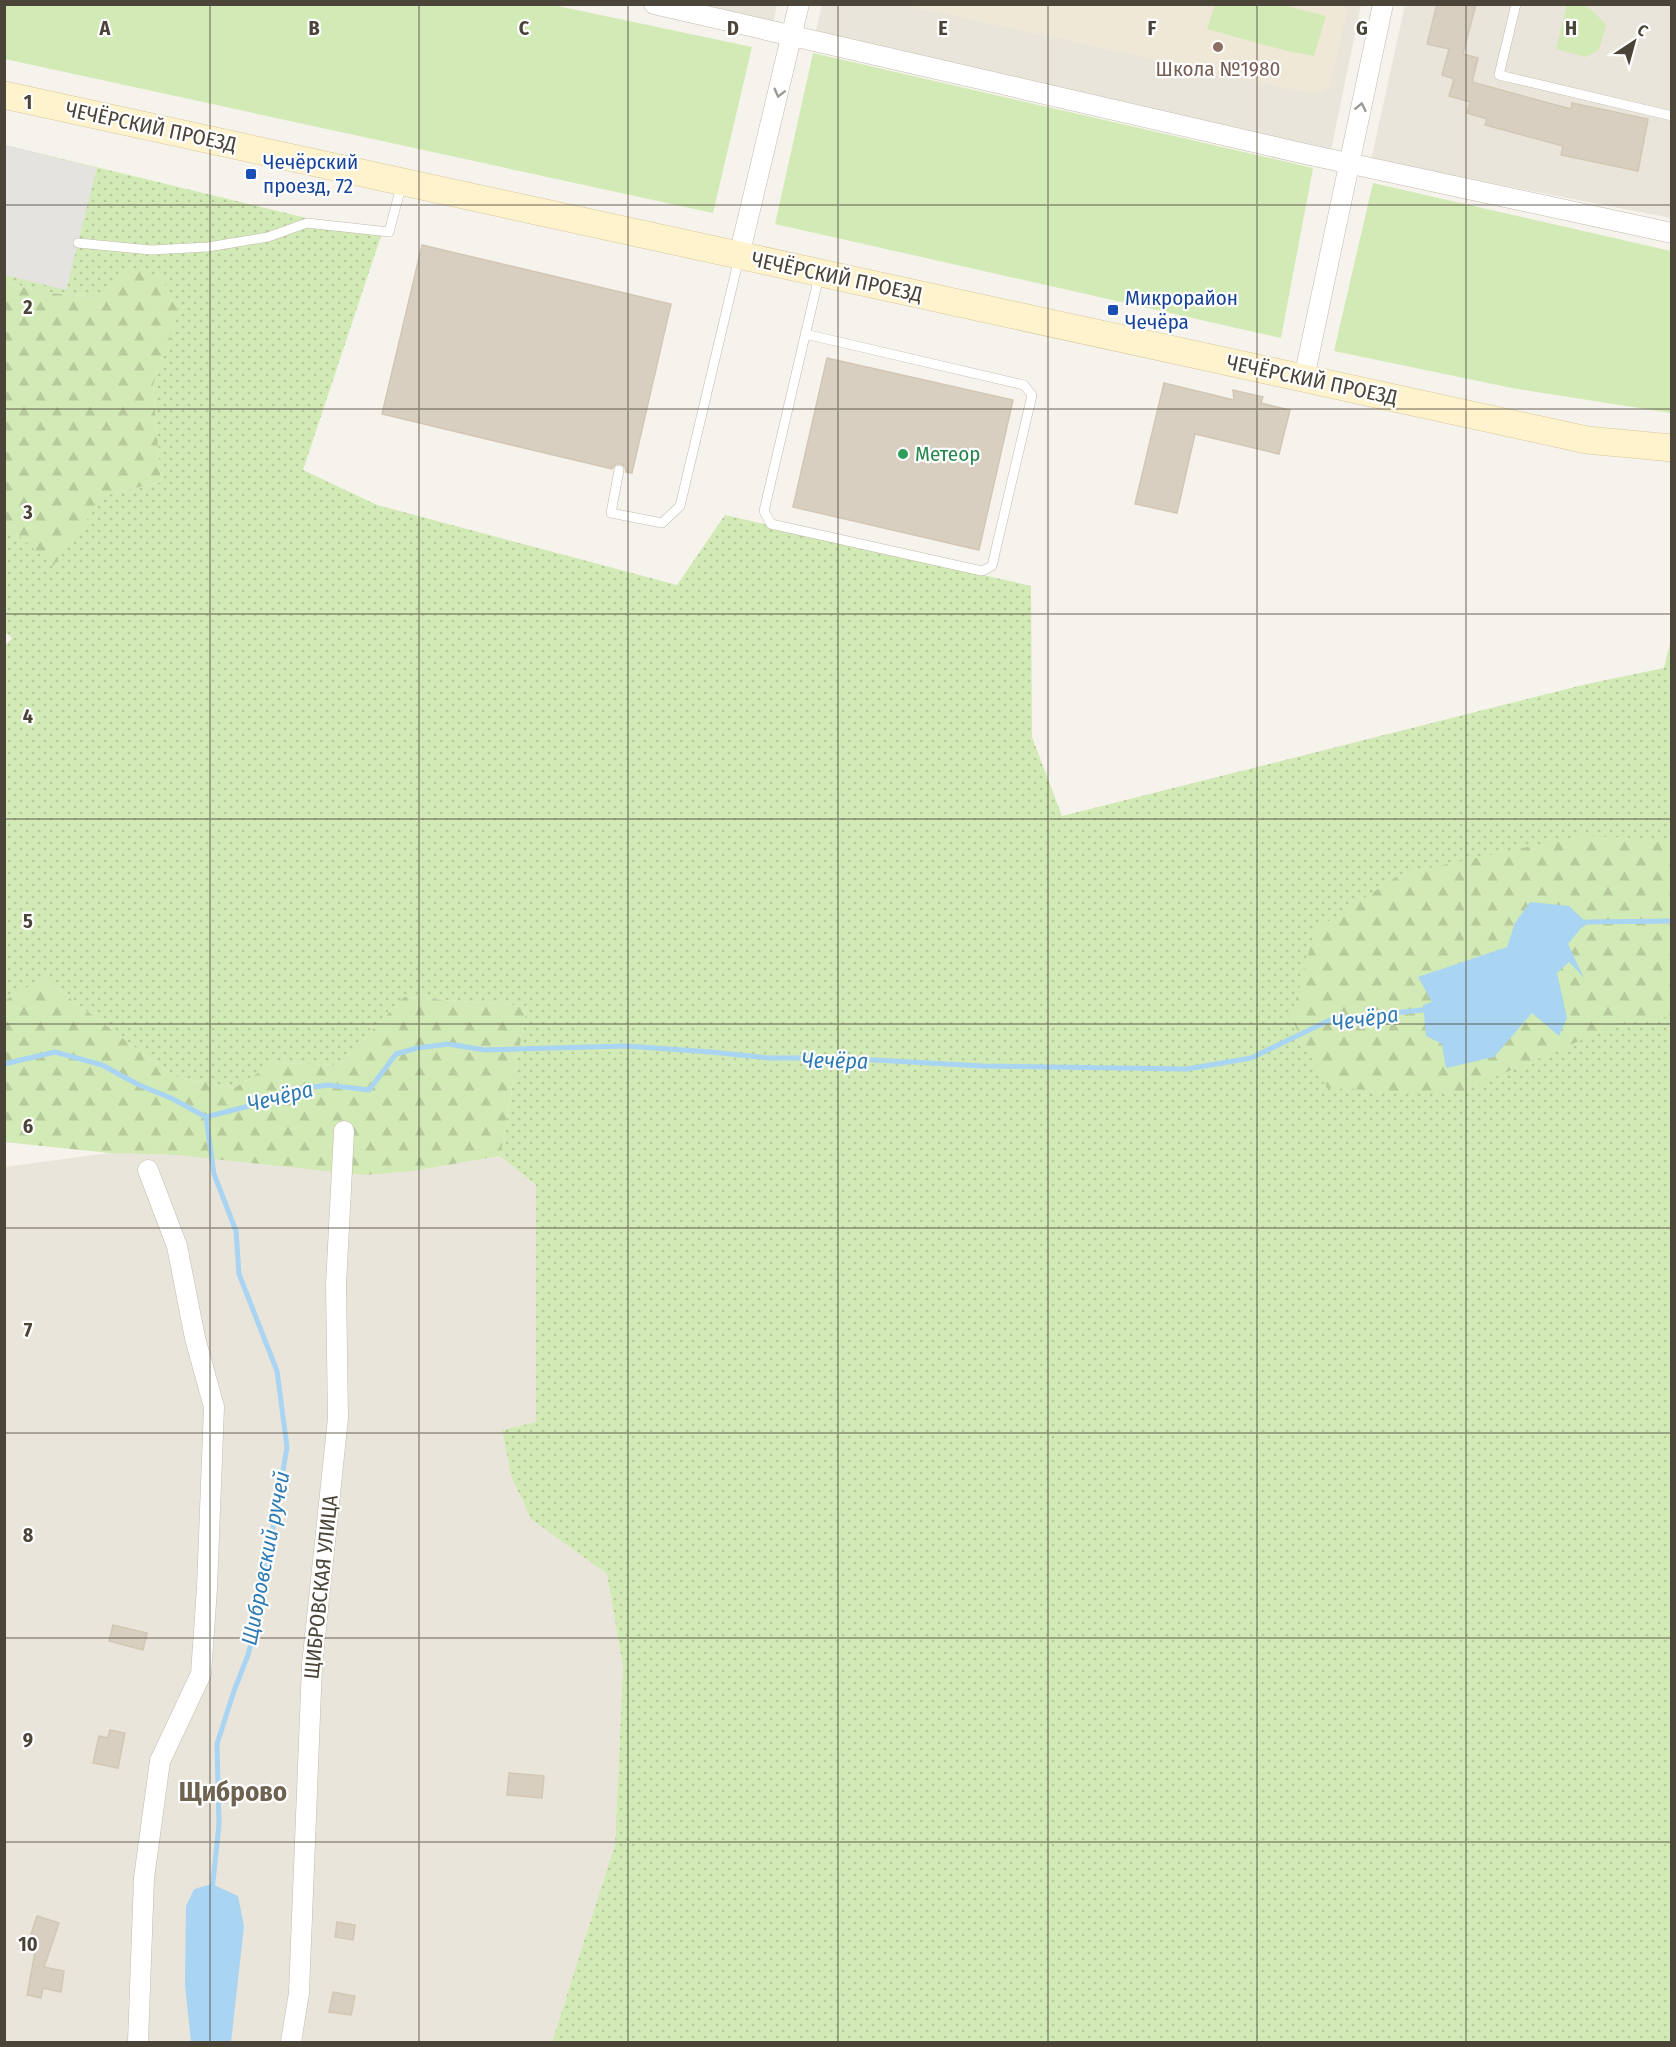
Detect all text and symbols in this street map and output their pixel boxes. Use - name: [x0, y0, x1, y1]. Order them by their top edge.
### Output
- north arrow: [1604, 12, 1664, 72]
- text: A: [99, 16, 112, 40]
- text: B: [308, 16, 320, 40]
- text: C: [519, 16, 530, 40]
- text: D: [727, 16, 739, 40]
- text: E: [938, 16, 948, 40]
- text: F: [1148, 16, 1157, 40]
- text: G: [1356, 16, 1368, 40]
- text: H: [1565, 16, 1577, 40]
- text: С: [1634, 20, 1652, 41]
- marker: Школа №1980: [1211, 40, 1225, 54]
- place label: Школа №1980: [1156, 56, 1280, 82]
- one-way arrow: [773, 88, 786, 98]
- text: 1: [24, 90, 32, 114]
- street label: ЧЕЧЁРСКИЙ ПРОЕЗД: [63, 96, 239, 158]
- one-way arrow: [1354, 102, 1367, 112]
- place label: Чечёрский проезд, 72: [263, 149, 358, 199]
- marker: Чечёрский проезд, 72: [244, 167, 258, 181]
- street label: ЧЕЧЁРСКИЙ ПРОЕЗД: [749, 246, 925, 308]
- place label: Микрорайон Чечёра: [1125, 285, 1238, 335]
- text: 2: [22, 295, 33, 319]
- marker: Микрорайон Чечёра: [1106, 303, 1120, 317]
- street label: ЧЕЧЁРСКИЙ ПРОЕЗД: [1224, 349, 1400, 411]
- place label: Метеор: [915, 441, 980, 467]
- marker: Метеор: [896, 447, 910, 461]
- text: 3: [22, 500, 33, 524]
- text: 4: [23, 704, 33, 728]
- text: 5: [23, 909, 33, 933]
- water label: Чечёра: [1330, 1000, 1400, 1037]
- water label: Чечёра: [801, 1046, 869, 1075]
- water label: Чечёра: [244, 1075, 316, 1118]
- text: 6: [23, 1114, 33, 1138]
- text: 7: [24, 1318, 33, 1342]
- water label: Щибровский ручей: [235, 1469, 296, 1647]
- street label: ЩИБРОВСКАЯ УЛИЦА: [298, 1494, 344, 1680]
- text: 8: [23, 1523, 34, 1547]
- text: 9: [23, 1728, 33, 1752]
- district label: Щиброво: [179, 1776, 287, 1808]
- text: 10: [18, 1932, 38, 1956]

